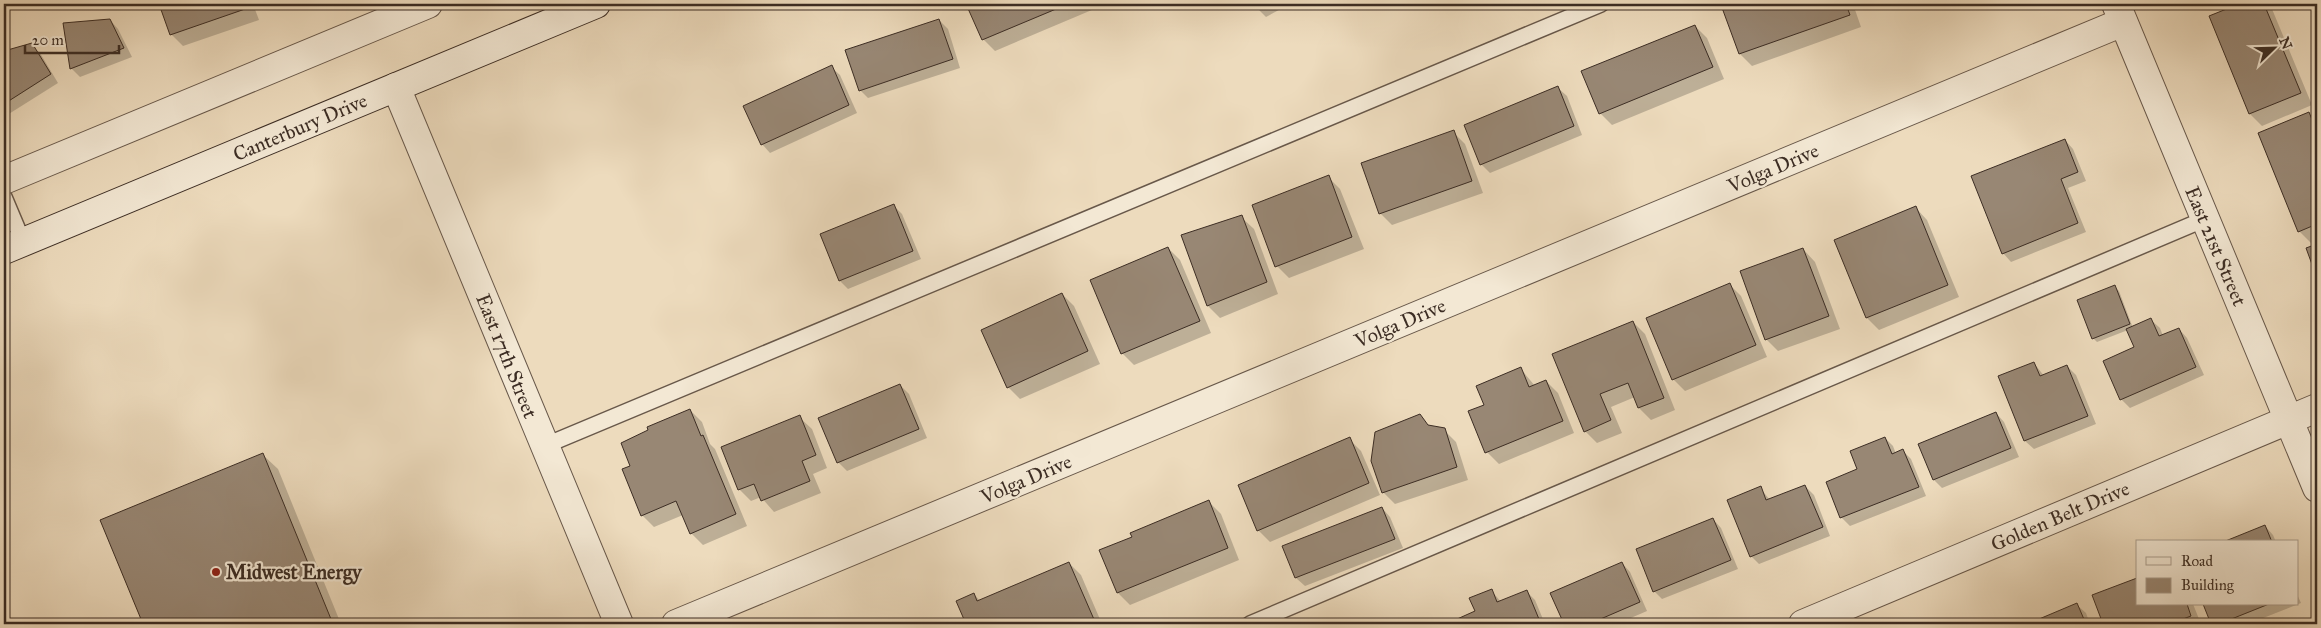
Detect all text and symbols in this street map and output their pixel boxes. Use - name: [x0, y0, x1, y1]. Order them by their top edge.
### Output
- scale bar: [25, 22, 119, 54]
- north arrow: [2248, 22, 2298, 72]
- text: 20 m: [32, 31, 64, 49]
- text: N: [2275, 34, 2296, 52]
- street label: Canterbury Drive: [229, 88, 371, 166]
- street label: Volga Drive: [1723, 138, 1822, 199]
- street label: East 21st Street: [2180, 183, 2252, 309]
- street label: East 17th Street: [471, 290, 543, 422]
- street label: Volga Drive: [1350, 293, 1449, 354]
- street label: Volga Drive: [976, 449, 1075, 510]
- street label: Golden Belt Drive: [1987, 476, 2133, 556]
- legend: [2136, 540, 2298, 606]
- text: Road: [2181, 552, 2213, 570]
- place label: Midwest Energy: [226, 560, 363, 585]
- marker: Midwest Energy: [210, 566, 222, 578]
- text: Building: [2181, 576, 2235, 594]

